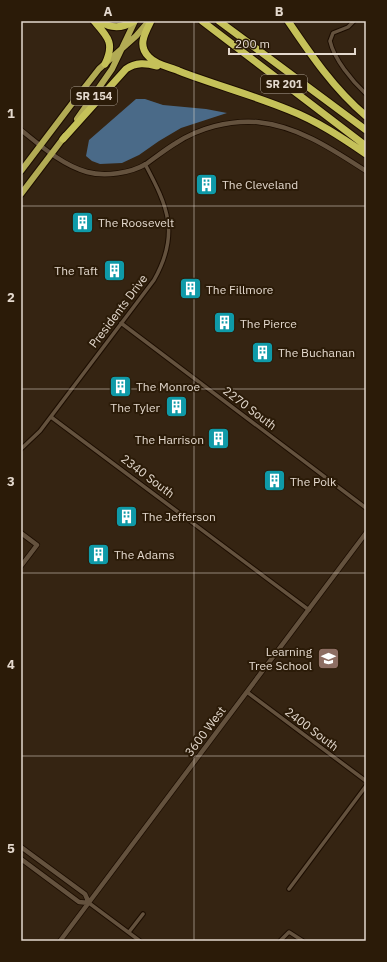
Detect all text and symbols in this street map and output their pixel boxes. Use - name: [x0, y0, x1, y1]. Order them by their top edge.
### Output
- text: A: [104, 3, 113, 20]
- text: B: [275, 3, 284, 20]
- scale bar: [229, 30, 355, 56]
- text: 200 m: [235, 36, 270, 51]
- road number: SR 201: [261, 75, 307, 93]
- road number: SR 154: [71, 87, 117, 105]
- text: 1: [7, 105, 15, 122]
- building icon: The Cleveland: [194, 171, 220, 197]
- place label: The Cleveland: [222, 177, 298, 192]
- building icon: The Roosevelt: [69, 209, 95, 235]
- place label: The Roosevelt: [98, 215, 174, 230]
- building icon: The Taft: [101, 257, 127, 283]
- place label: The Taft: [54, 263, 98, 278]
- street label: Presidents Drive: [86, 271, 151, 351]
- building icon: The Fillmore: [177, 276, 203, 302]
- place label: The Fillmore: [206, 282, 274, 297]
- text: 2: [7, 289, 15, 306]
- building icon: The Pierce: [212, 310, 238, 336]
- place label: The Pierce: [240, 316, 297, 331]
- building icon: The Buchanan: [250, 339, 276, 365]
- place label: The Buchanan: [278, 345, 355, 360]
- building icon: The Monroe: [108, 373, 134, 399]
- place label: The Monroe: [136, 379, 200, 394]
- street label: 2270 South: [220, 383, 280, 433]
- building icon: The Tyler: [163, 394, 189, 420]
- place label: The Tyler: [110, 400, 161, 415]
- building icon: The Harrison: [206, 426, 232, 452]
- place label: The Harrison: [135, 432, 204, 447]
- street label: 2340 South: [118, 451, 178, 501]
- building icon: The Polk: [261, 468, 287, 494]
- text: 3: [7, 473, 15, 490]
- place label: The Polk: [290, 474, 337, 489]
- building icon: The Jefferson: [114, 503, 140, 529]
- place label: The Jefferson: [142, 509, 216, 524]
- building icon: The Adams: [86, 541, 112, 567]
- place label: The Adams: [114, 547, 175, 562]
- place label: Learning Tree School: [249, 644, 313, 673]
- school or university icon: Learning Tree School: [315, 645, 341, 671]
- text: 4: [7, 656, 15, 673]
- street label: 3600 West: [181, 703, 229, 759]
- street label: 2400 South: [282, 704, 342, 754]
- text: 5: [7, 840, 15, 857]

